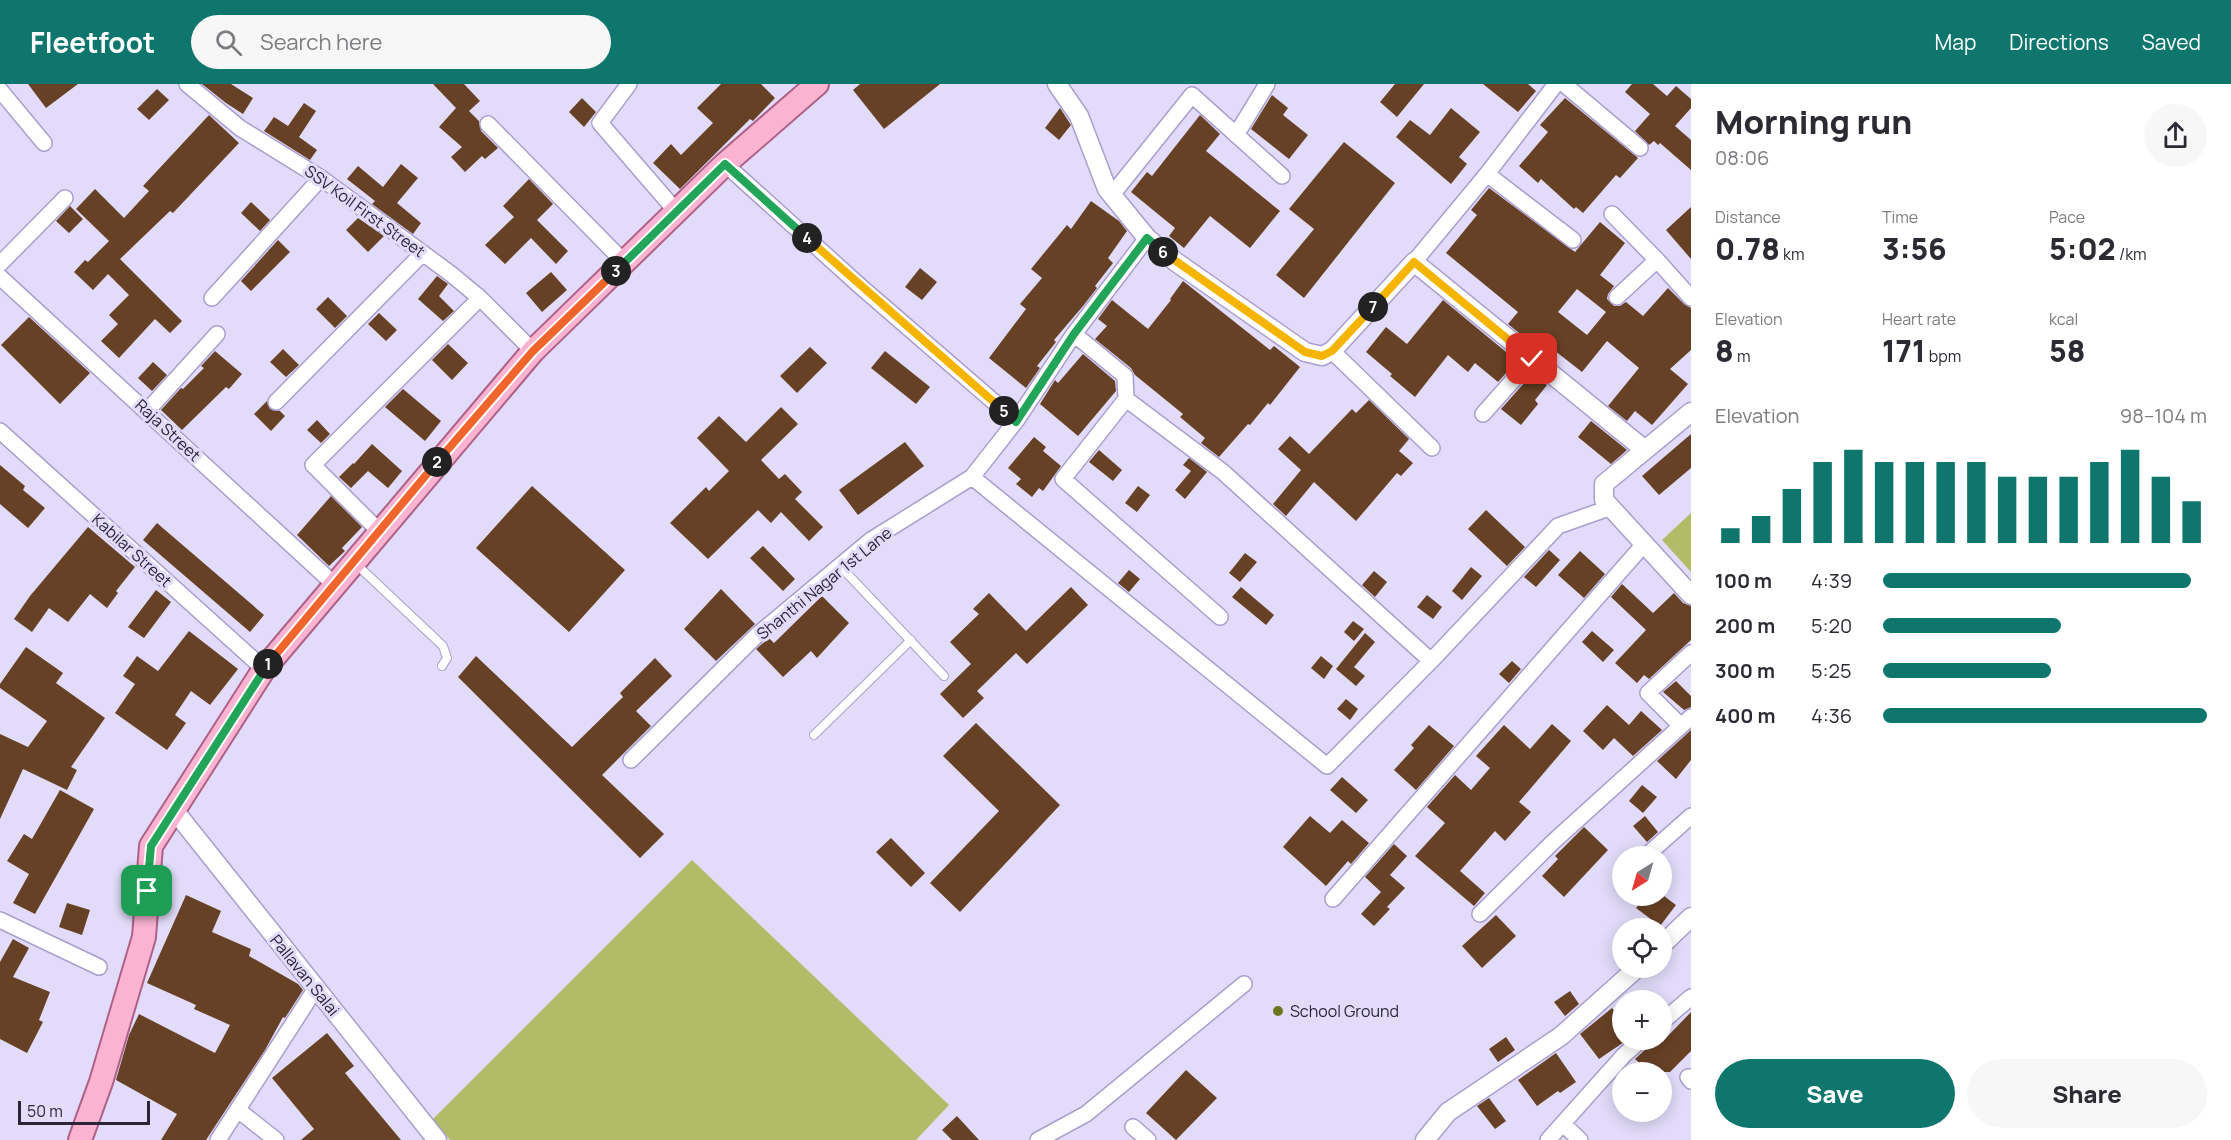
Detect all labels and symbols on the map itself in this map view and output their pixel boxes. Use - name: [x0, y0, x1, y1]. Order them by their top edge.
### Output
- street label: SSV Koil First Street: [300, 160, 430, 262]
- pin: 4: [792, 223, 822, 253]
- pin: 6: [1148, 237, 1178, 267]
- pin: 3: [601, 256, 631, 286]
- pin: 7: [1358, 292, 1388, 322]
- pin: [1506, 333, 1557, 384]
- street label: Raja Street: [130, 394, 206, 466]
- pin: 5: [989, 396, 1019, 426]
- pin: 2: [422, 447, 452, 477]
- street label: Kabilar Street: [87, 508, 177, 592]
- street label: Shanthi Nagar 1st Lane: [752, 522, 896, 644]
- pin: 1: [253, 649, 283, 679]
- north arrow: [1612, 846, 1672, 906]
- pin: [121, 865, 172, 916]
- street label: Pallavan Salai: [265, 930, 345, 1020]
- place label: School Ground: [1290, 1000, 1399, 1022]
- marker: School Ground: [1271, 1004, 1285, 1018]
- scale bar: [18, 1098, 150, 1126]

